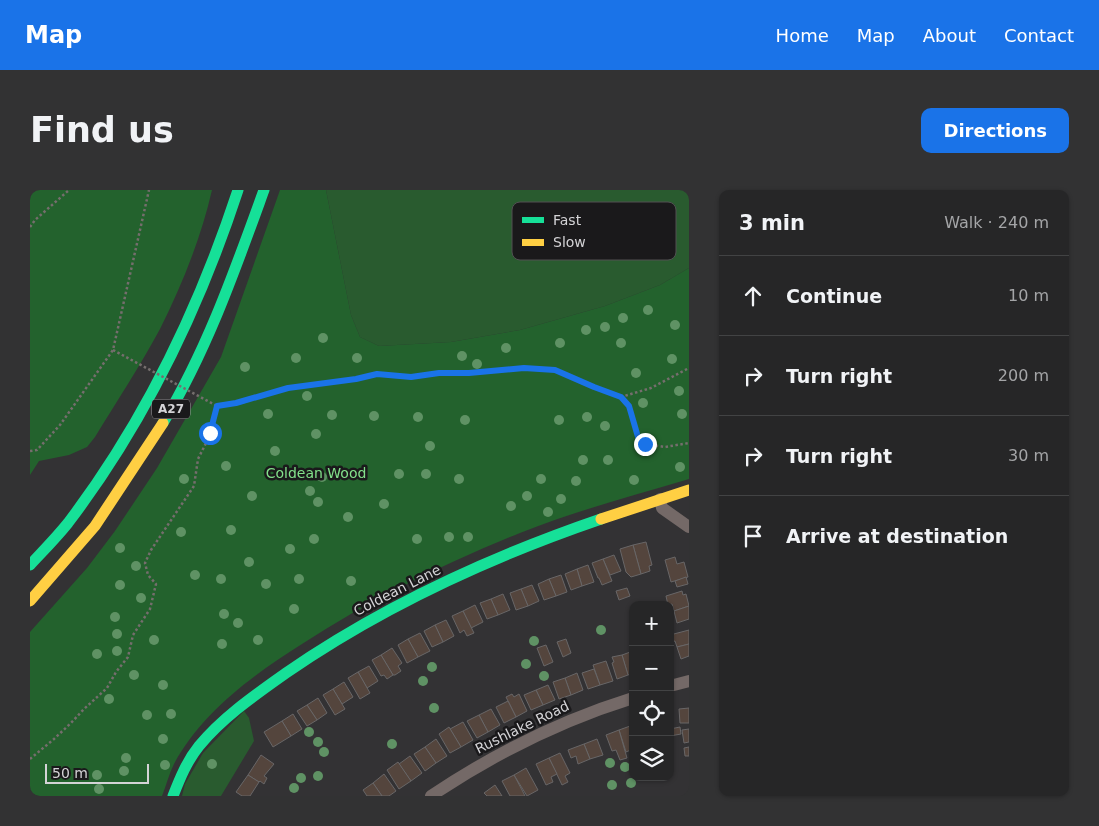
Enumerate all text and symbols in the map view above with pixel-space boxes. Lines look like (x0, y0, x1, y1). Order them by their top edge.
text: Map (25, 21, 82, 49)
text: Home (776, 25, 829, 46)
text: Map (857, 25, 895, 46)
text: About (923, 25, 976, 46)
text: Contact (1004, 25, 1074, 46)
button: Directions (921, 108, 1069, 153)
text: Find us (30, 110, 174, 150)
legend (512, 202, 676, 260)
text: 3 min (739, 211, 805, 235)
text: Fast (553, 212, 582, 228)
text: Walk · 240 m (944, 213, 1049, 232)
text: Slow (553, 234, 586, 250)
icon: ahead (739, 282, 767, 310)
text: Continue (786, 285, 882, 307)
text: 10 m (1008, 286, 1049, 305)
icon: right (739, 362, 767, 390)
text: Turn right (786, 365, 892, 387)
text: 200 m (998, 366, 1049, 385)
road number: A27 (152, 400, 190, 418)
route start (199, 422, 222, 445)
route end (634, 433, 657, 456)
icon: right (739, 442, 767, 470)
text: Turn right (786, 445, 892, 467)
text: 30 m (1008, 446, 1049, 465)
park label: Coldean Wood (266, 465, 366, 481)
icon: arrive (739, 522, 767, 550)
text: Arrive at destination (786, 525, 1008, 547)
street label: Coldean Lane (351, 561, 443, 619)
map controls (629, 601, 674, 781)
button: + (629, 601, 674, 646)
button: − (629, 646, 674, 691)
button: locate (629, 691, 674, 736)
street label: Rushlake Road (472, 697, 572, 757)
button: layers (629, 736, 674, 781)
scale bar (45, 761, 149, 784)
text: 50 m (52, 765, 88, 781)

